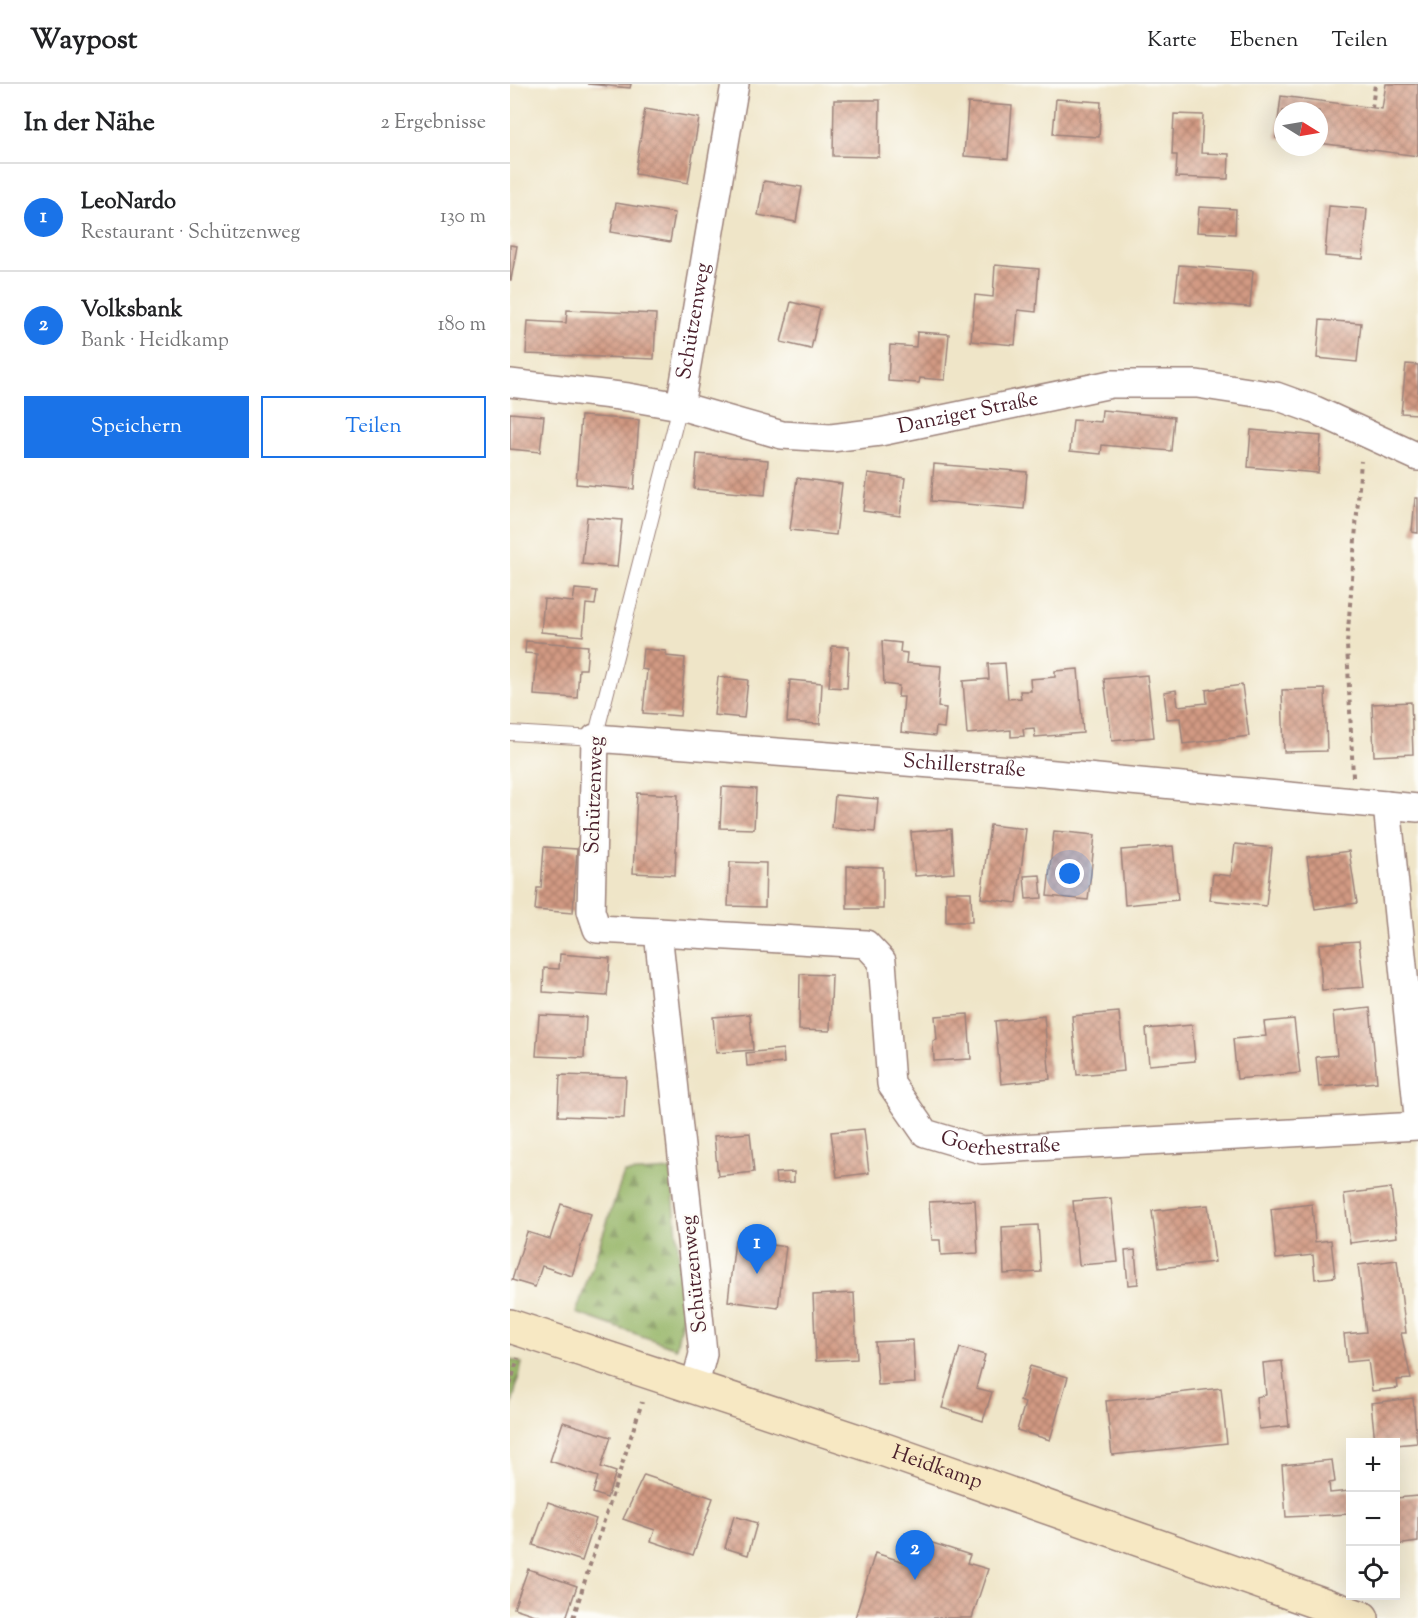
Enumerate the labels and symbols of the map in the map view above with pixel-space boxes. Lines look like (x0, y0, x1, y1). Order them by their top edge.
north arrow (1274, 102, 1328, 156)
street label: Schützenweg (670, 261, 719, 382)
street label: Danziger Straße (895, 384, 1041, 443)
street label: Schützenweg (578, 736, 612, 854)
street label: Schillerstraße (902, 747, 1027, 786)
your location (1055, 859, 1084, 888)
street label: Goethestraße (937, 1123, 1061, 1165)
street label: Schützenweg (674, 1214, 716, 1334)
pin: 1 (738, 1224, 776, 1274)
street label: Heidkamp (887, 1438, 986, 1498)
pin: 2 (896, 1530, 934, 1580)

